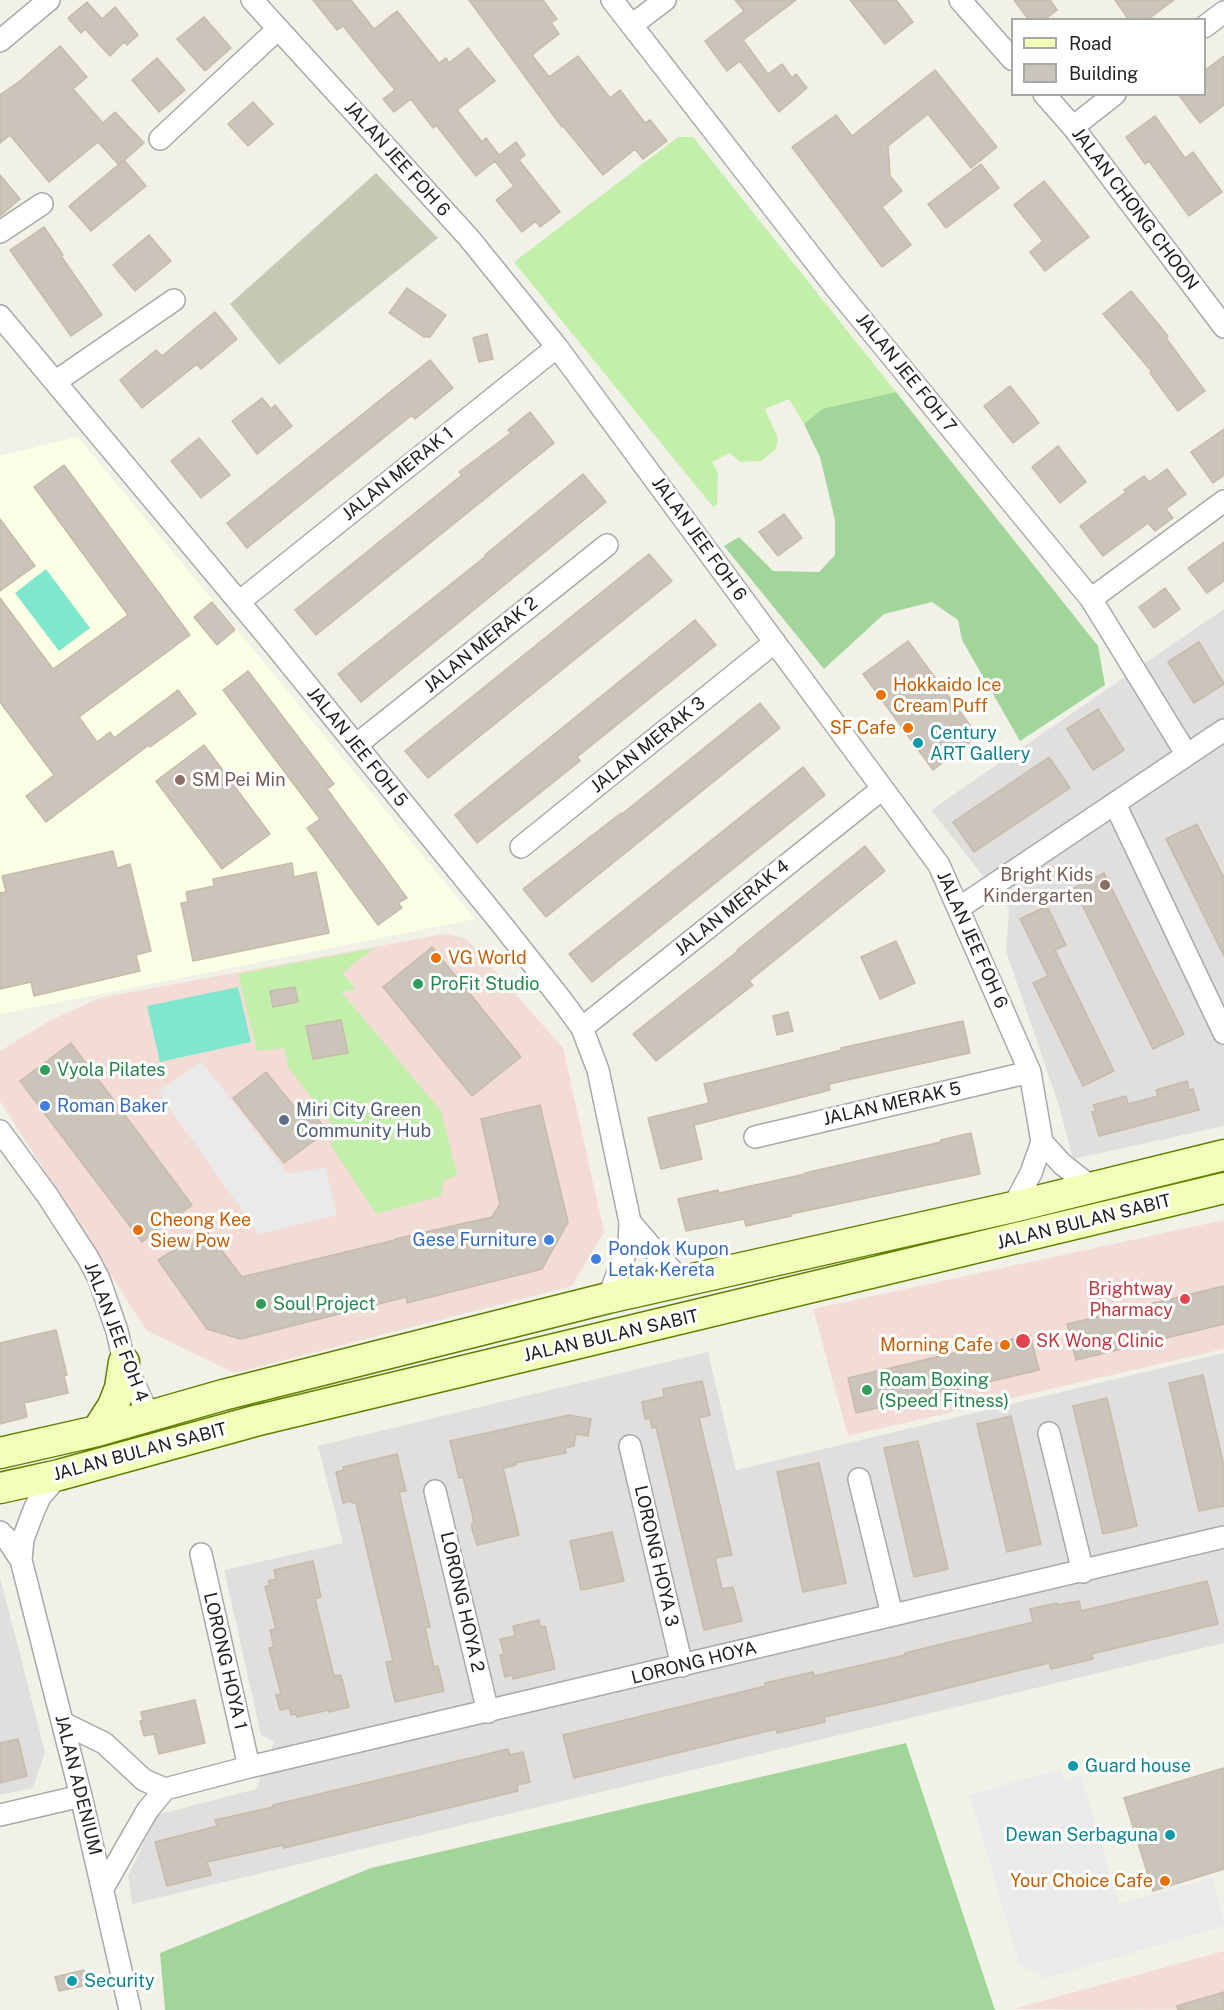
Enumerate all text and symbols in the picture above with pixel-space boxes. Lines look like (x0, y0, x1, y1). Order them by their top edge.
legend (1011, 18, 1206, 96)
text: Road (1069, 33, 1112, 54)
text: Building (1069, 63, 1138, 84)
street label: JALAN JEE FOH 6 (340, 97, 454, 221)
street label: JALAN CHONG CHOON (1067, 124, 1203, 294)
street label: JALAN JEE FOH 7 (851, 309, 961, 437)
street label: JALAN MERAK 1 (338, 423, 458, 525)
street label: JALAN JEE FOH 6 (647, 473, 751, 605)
street label: JALAN MERAK 2 (420, 593, 542, 697)
place label: Hokkaido Ice Cream Puff (893, 674, 1001, 716)
street label: JALAN JEE FOH 5 (302, 683, 412, 811)
marker: Hokkaido Ice Cream Puff (874, 688, 888, 702)
street label: JALAN MERAK 3 (587, 692, 709, 798)
place label: SF Cafe (830, 717, 896, 739)
marker: SF Cafe (901, 721, 915, 735)
place label: Century ART Gallery (930, 722, 1030, 764)
marker: Century ART Gallery (911, 736, 925, 750)
place label: SM Pei Min (192, 769, 286, 791)
marker: SM Pei Min (173, 773, 187, 787)
street label: JALAN MERAK 4 (671, 855, 793, 961)
place label: Bright Kids Kindergarten (983, 864, 1093, 906)
street label: JALAN JEE FOH 6 (932, 868, 1012, 1012)
marker: Bright Kids Kindergarten (1098, 878, 1112, 892)
place label: VG World (448, 947, 527, 969)
marker: VG World (429, 951, 443, 965)
place label: ProFit Studio (430, 973, 539, 995)
marker: ProFit Studio (411, 977, 425, 991)
place label: Vyola Pilates (57, 1059, 165, 1081)
marker: Vyola Pilates (38, 1063, 52, 1077)
street label: JALAN MERAK 5 (821, 1078, 963, 1130)
place label: Roman Baker (57, 1095, 168, 1117)
marker: Roman Baker (38, 1099, 52, 1113)
place label: Miri City Green Community Hub (296, 1099, 431, 1142)
marker: Miri City Green Community Hub (277, 1113, 291, 1127)
street label: JALAN BULAN SABIT (994, 1190, 1174, 1254)
place label: Cheong Kee Siew Pow (150, 1209, 251, 1252)
marker: Cheong Kee Siew Pow (131, 1223, 145, 1237)
place label: Gese Furniture (412, 1229, 537, 1251)
marker: Gese Furniture (542, 1233, 556, 1247)
place label: Pondok Kupon Letak Kereta (608, 1238, 729, 1280)
marker: Pondok Kupon Letak Kereta (589, 1252, 603, 1266)
street label: JALAN JEE FOH 4 (79, 1259, 153, 1405)
place label: Brightway Pharmacy (1088, 1278, 1173, 1320)
marker: Brightway Pharmacy (1178, 1292, 1192, 1306)
place label: Soul Project (273, 1293, 375, 1315)
marker: Soul Project (254, 1297, 268, 1311)
street label: JALAN BULAN SABIT (521, 1305, 701, 1367)
place label: SK Wong Clinic (1036, 1330, 1164, 1352)
marker: SK Wong Clinic (1014, 1332, 1032, 1350)
place label: Morning Cafe (880, 1334, 993, 1356)
marker: Morning Cafe (998, 1338, 1012, 1352)
place label: Roam Boxing (Speed Fitness) (879, 1369, 1009, 1412)
marker: Roam Boxing (Speed Fitness) (860, 1383, 874, 1397)
street label: JALAN BULAN SABIT (51, 1418, 229, 1486)
street label: LORONG HOYA 3 (629, 1483, 683, 1629)
street label: LORONG HOYA 2 (435, 1530, 489, 1674)
street label: LORONG HOYA 1 (199, 1590, 251, 1732)
street label: LORONG HOYA (629, 1637, 759, 1689)
street label: JALAN ADENIUM (50, 1712, 106, 1858)
place label: Guard house (1085, 1755, 1191, 1777)
marker: Guard house (1066, 1759, 1080, 1773)
place label: Dewan Serbaguna (1005, 1824, 1158, 1846)
marker: Dewan Serbaguna (1163, 1828, 1177, 1842)
place label: Your Choice Cafe (1010, 1870, 1153, 1892)
marker: Your Choice Cafe (1158, 1874, 1172, 1888)
place label: Security (84, 1970, 155, 1992)
marker: Security (65, 1974, 79, 1988)

